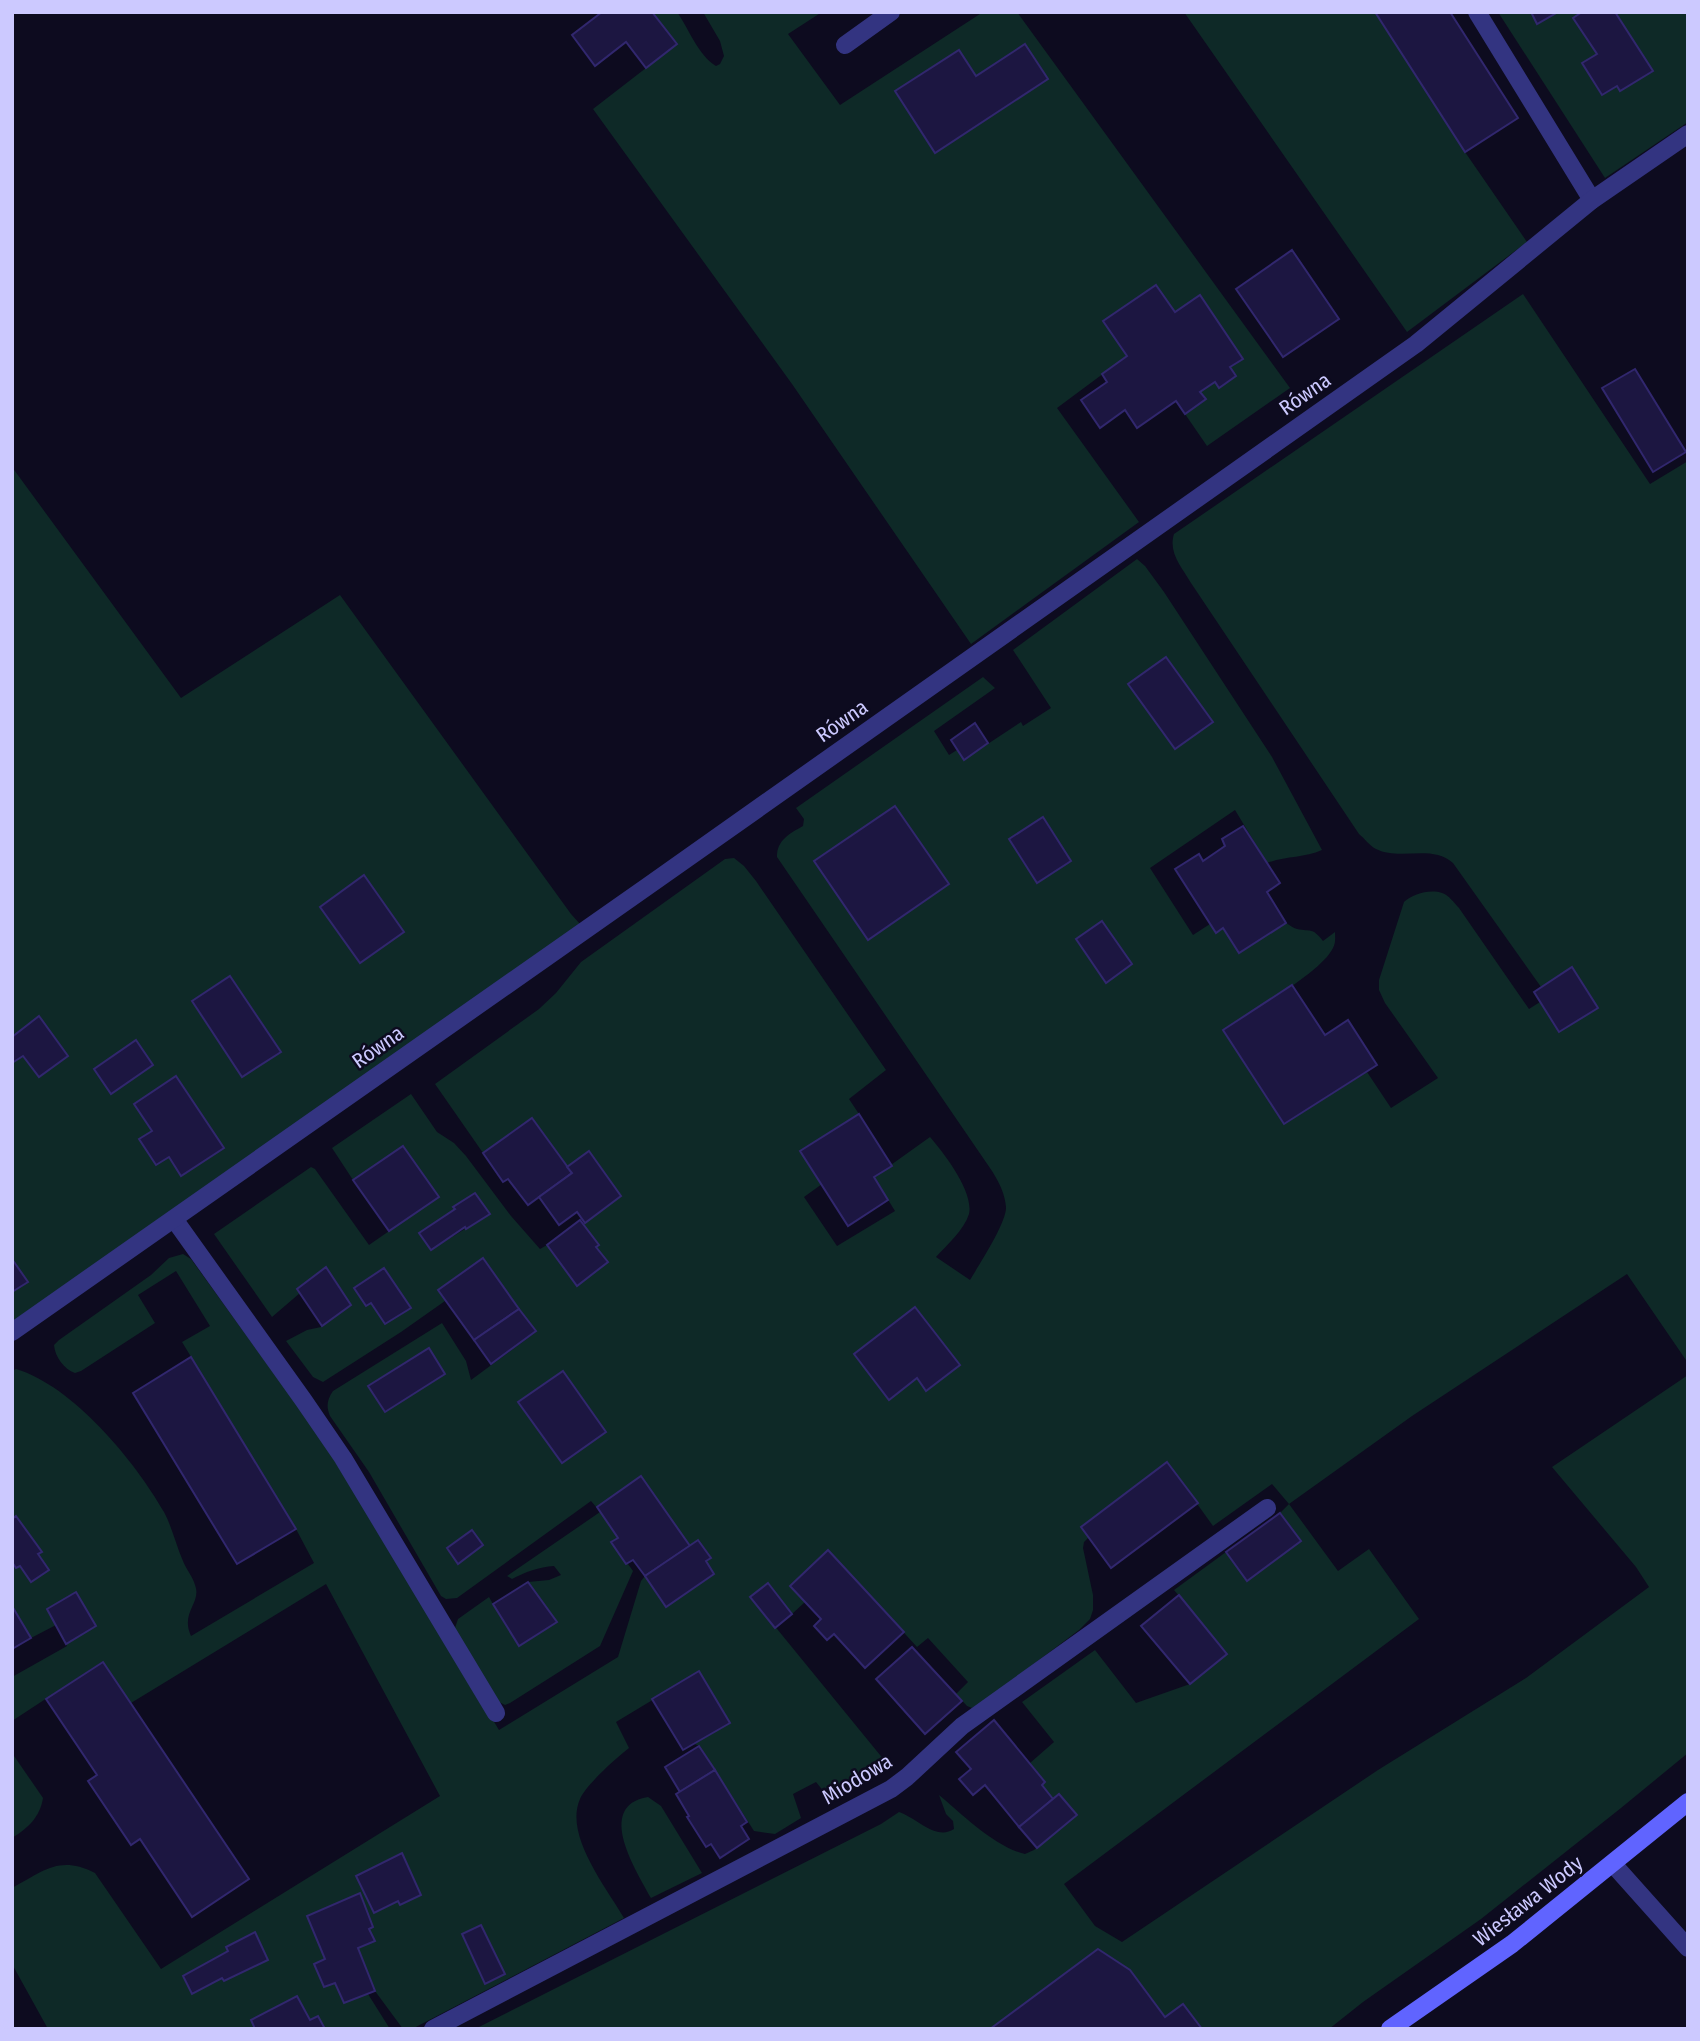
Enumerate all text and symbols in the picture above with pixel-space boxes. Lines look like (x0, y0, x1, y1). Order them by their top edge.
street label: Równa (1274, 367, 1336, 421)
street label: Równa (811, 694, 873, 748)
street label: Równa (347, 1020, 409, 1074)
street label: Miodowa (817, 1748, 897, 1810)
street label: Wiesława Wody (1468, 1850, 1589, 1952)

